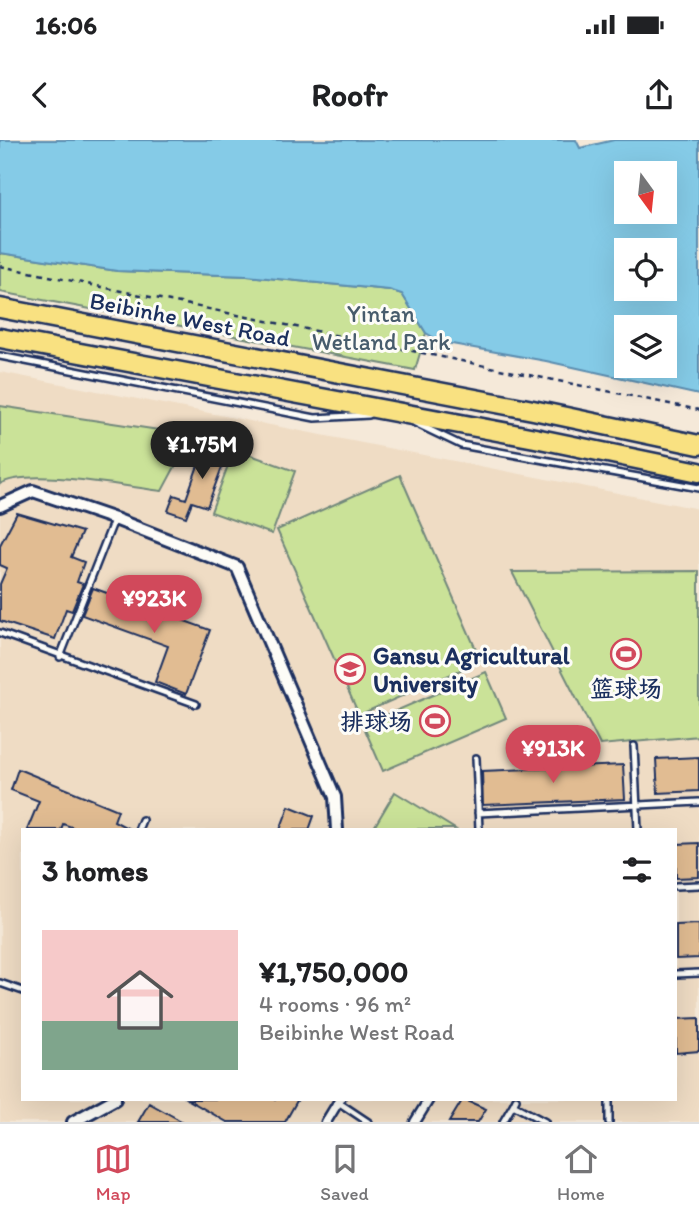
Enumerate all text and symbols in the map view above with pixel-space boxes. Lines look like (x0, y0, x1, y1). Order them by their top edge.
text: 16:06 (35, 9, 97, 41)
icon: back (21, 76, 59, 114)
text: Roofr (312, 76, 387, 114)
icon: share (640, 76, 678, 114)
north arrow (614, 161, 677, 224)
map controls (614, 161, 677, 378)
button: locate (614, 238, 677, 301)
street label: Beibinhe West Road (87, 285, 293, 353)
park label: Yintan Wetland Park (312, 299, 451, 356)
button: layers (614, 315, 677, 378)
pin: ¥1.75M (145, 422, 259, 481)
text: ¥1.75M (167, 430, 237, 458)
pin: ¥923K (105, 575, 203, 635)
text: ¥923K (122, 584, 186, 612)
sports icon: 篮球场 (609, 637, 643, 671)
place label: Gansu Agricultural University (373, 641, 570, 699)
school or university icon: Gansu Agricultural University (333, 652, 367, 686)
place label: 篮球场 (590, 674, 662, 703)
sports icon: 排球场 (418, 704, 452, 738)
place label: 排球场 (340, 707, 412, 736)
pin: ¥913K (504, 726, 602, 785)
text: ¥913K (522, 734, 584, 762)
icon: filters (618, 851, 656, 889)
text: 3 homes (42, 852, 149, 889)
text: ¥1,750,000 (259, 953, 409, 990)
icon: home (98, 958, 182, 1042)
text: 4 rooms · 96 m² (259, 990, 411, 1018)
text: Beibinhe West Road (259, 1018, 454, 1046)
tab: Map (94, 1140, 132, 1205)
tab: Saved (320, 1140, 369, 1205)
tab: Home (557, 1140, 605, 1205)

